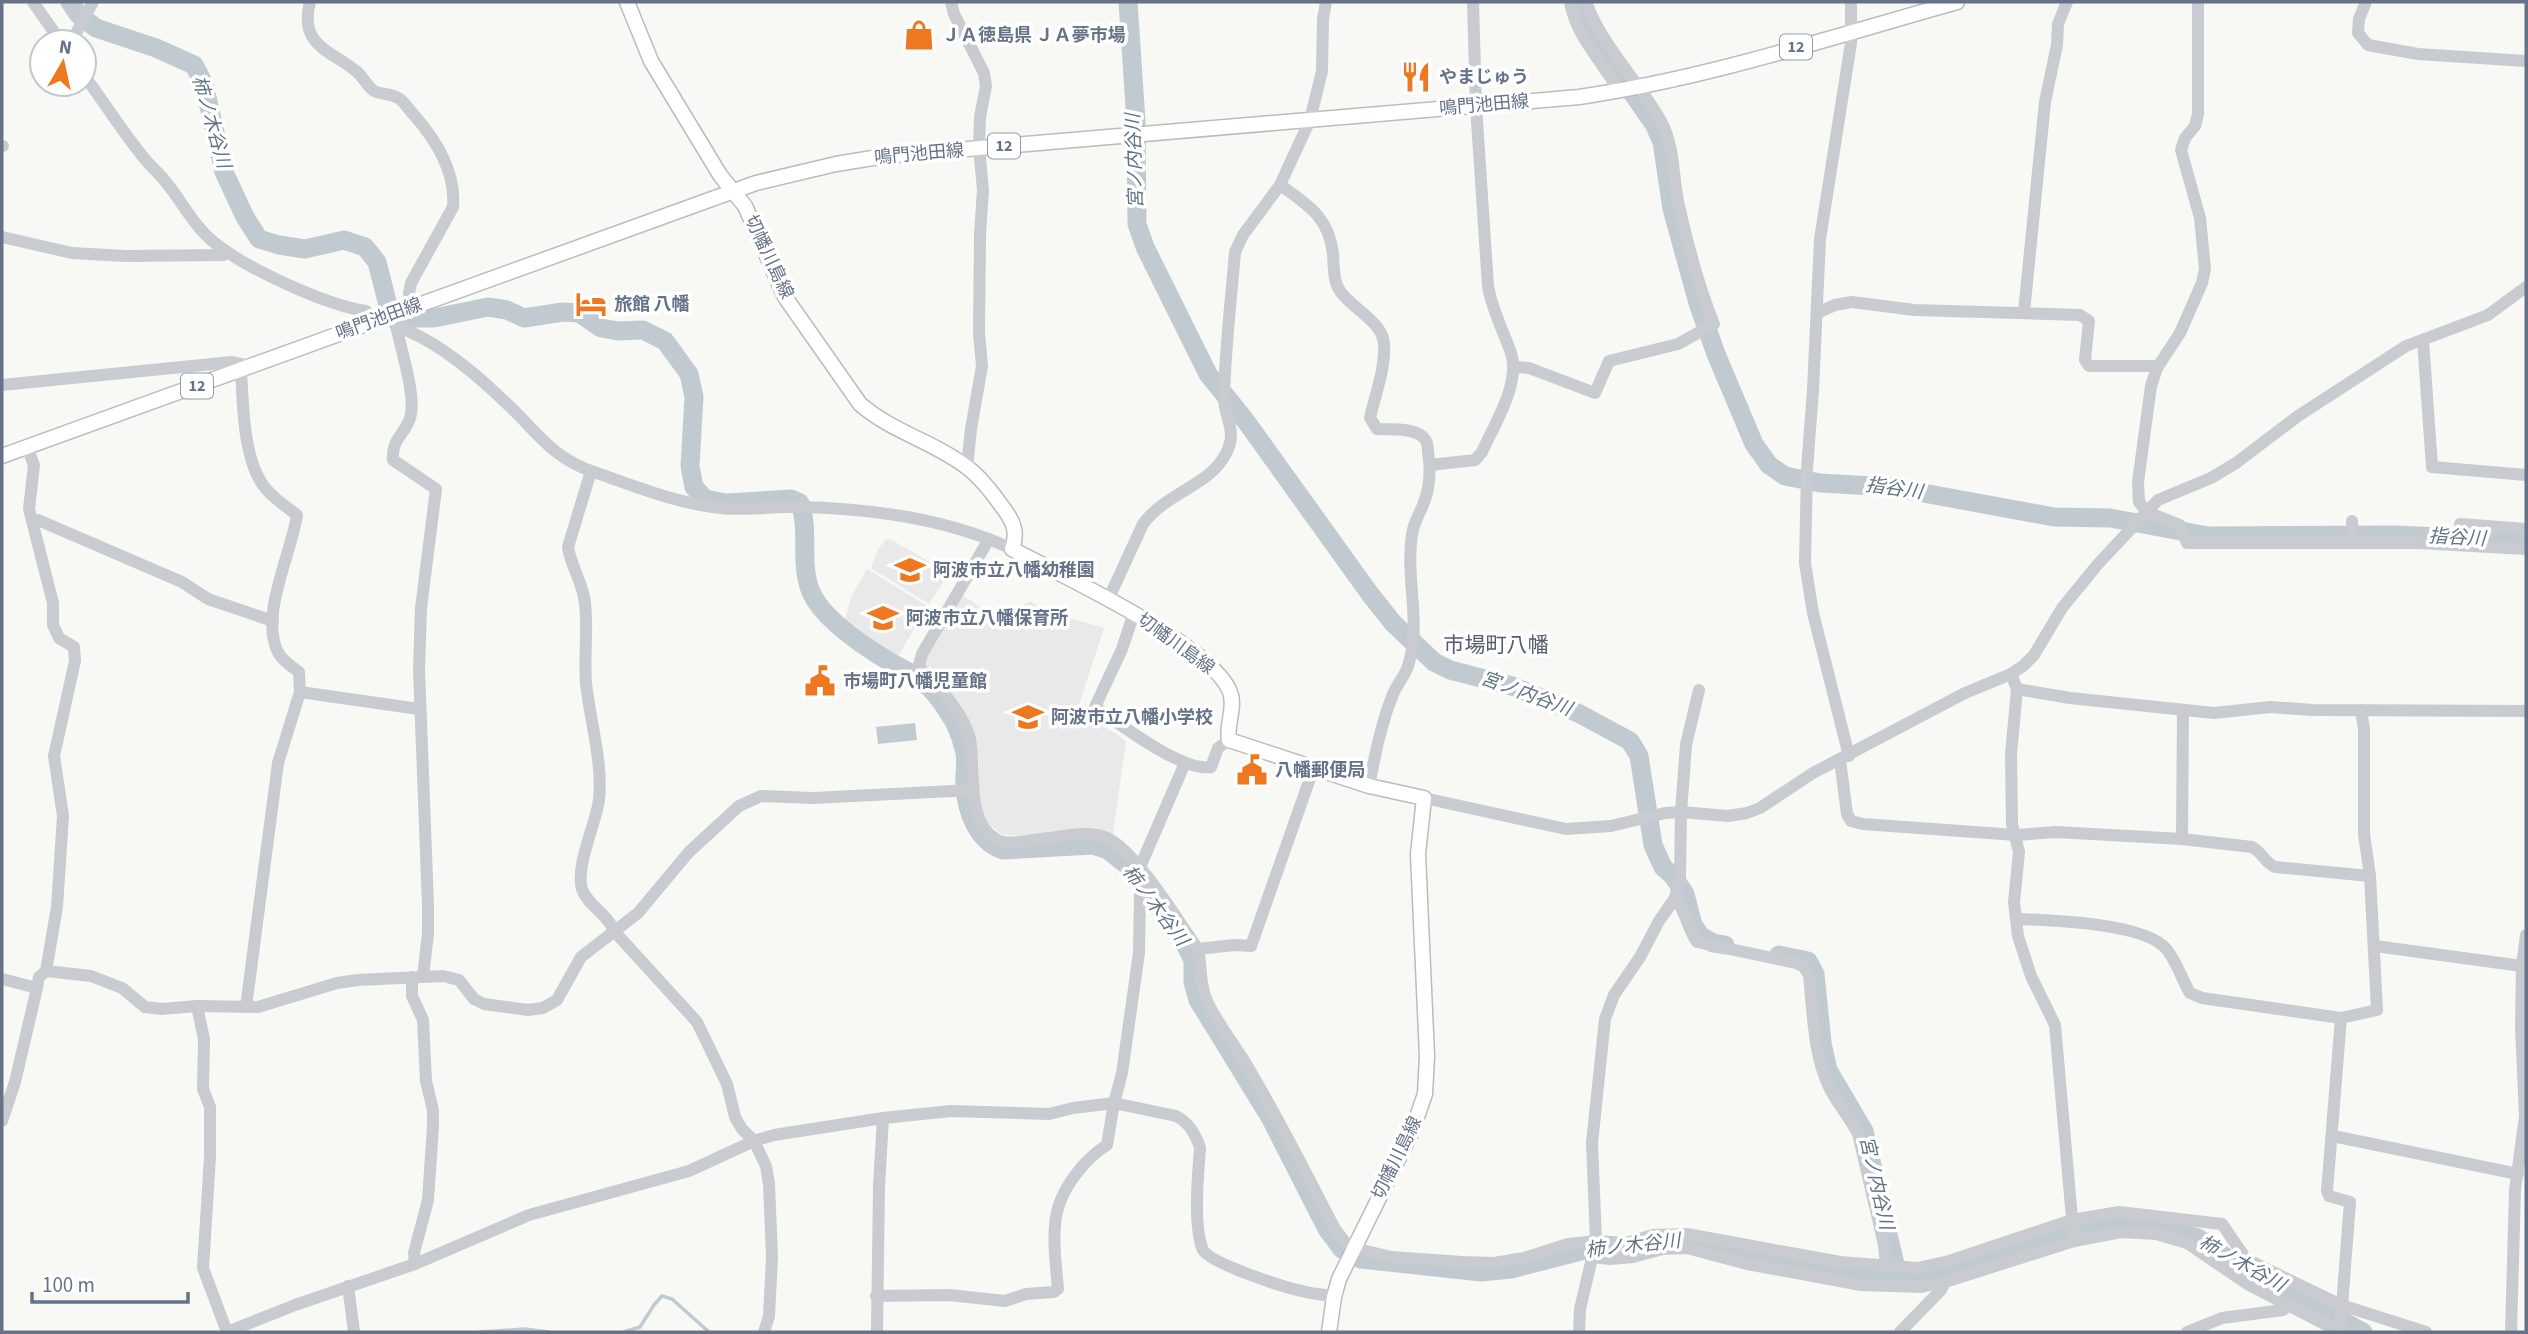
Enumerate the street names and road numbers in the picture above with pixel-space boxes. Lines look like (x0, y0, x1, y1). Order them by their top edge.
road number: 12 (1780, 34, 1812, 60)
street label: 鳴門池田線 (1438, 89, 1530, 121)
road number: 12 (988, 134, 1020, 158)
street label: 鳴門池田線 (873, 138, 965, 170)
street label: 切幡川島線 (739, 211, 799, 303)
street label: 鳴門池田線 (332, 292, 426, 346)
road number: 12 (181, 374, 213, 398)
street label: 切幡川島線 (1132, 607, 1220, 681)
street label: 切幡川島線 (1366, 1112, 1428, 1204)

